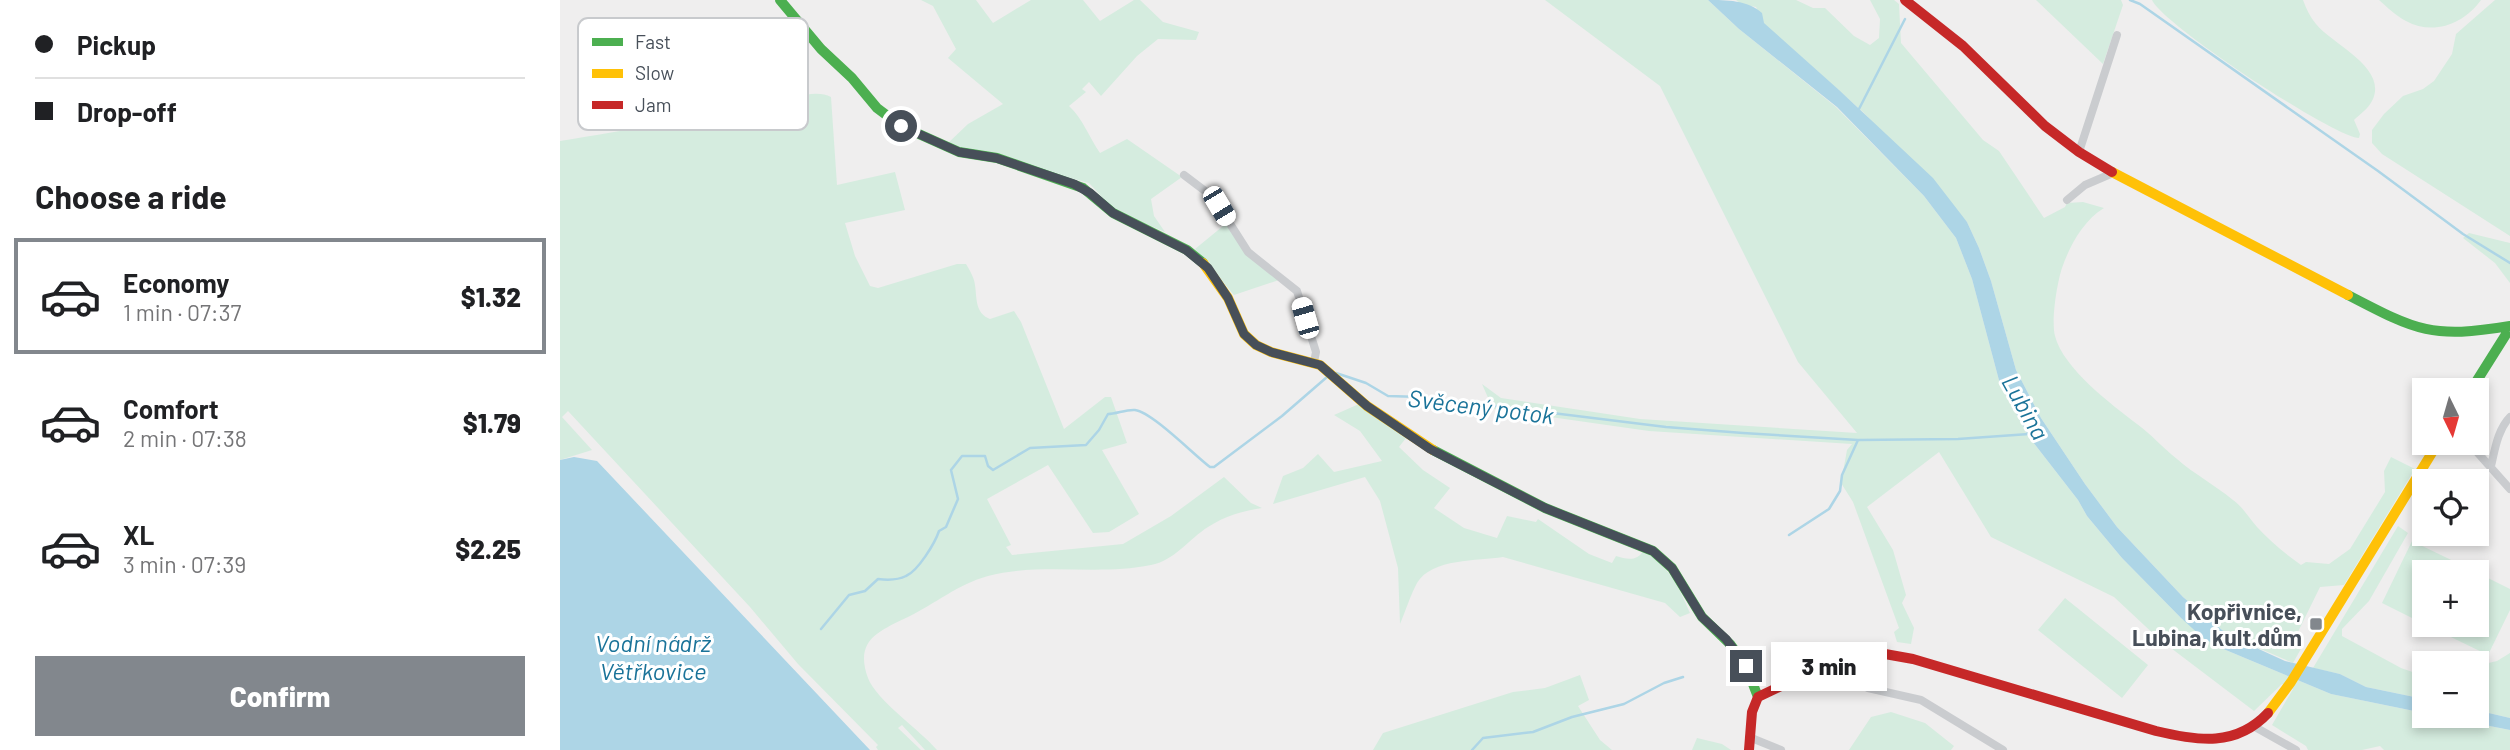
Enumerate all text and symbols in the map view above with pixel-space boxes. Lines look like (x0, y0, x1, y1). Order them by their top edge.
legend (578, 18, 808, 130)
text: Pickup (77, 29, 156, 60)
text: Fast (635, 30, 671, 53)
text: Slow (635, 61, 674, 84)
text: Jam (635, 93, 671, 116)
text: Drop-off (77, 96, 177, 127)
route start (885, 110, 917, 142)
text: Choose a ride (35, 177, 227, 215)
car (1200, 183, 1239, 229)
icon: car (39, 265, 102, 328)
text: Economy (123, 267, 229, 298)
text: $1.32 (461, 281, 521, 312)
car (1290, 295, 1321, 341)
text: 1 min · 07:37 (123, 298, 241, 326)
water label: Lubina (1996, 370, 2056, 444)
north arrow (2412, 378, 2488, 455)
map controls (2412, 378, 2489, 728)
water label: Svěcený potok (1407, 383, 1556, 429)
icon: car (39, 391, 102, 454)
text: Comfort (123, 393, 219, 424)
text: $1.79 (463, 407, 521, 438)
text: 2 min · 07:38 (123, 424, 247, 452)
button: locate (2412, 469, 2489, 546)
icon: car (39, 517, 102, 580)
text: XL (123, 519, 154, 550)
text: $2.25 (455, 533, 521, 564)
text: 3 min · 07:39 (123, 550, 246, 578)
button: + (2412, 560, 2489, 637)
place label: Kopřivnice, Lubina, kult.dům (2132, 597, 2302, 651)
marker: Kopřivnice, Lubina, kult.dům (2308, 616, 2324, 632)
water label: Vodní nádrž Větřkovice (595, 628, 712, 685)
callout: 3 min (1770, 642, 1886, 690)
route end (1730, 650, 1762, 682)
button: − (2412, 651, 2489, 728)
text: 3 min (1801, 652, 1857, 680)
button: Confirm (35, 656, 525, 736)

